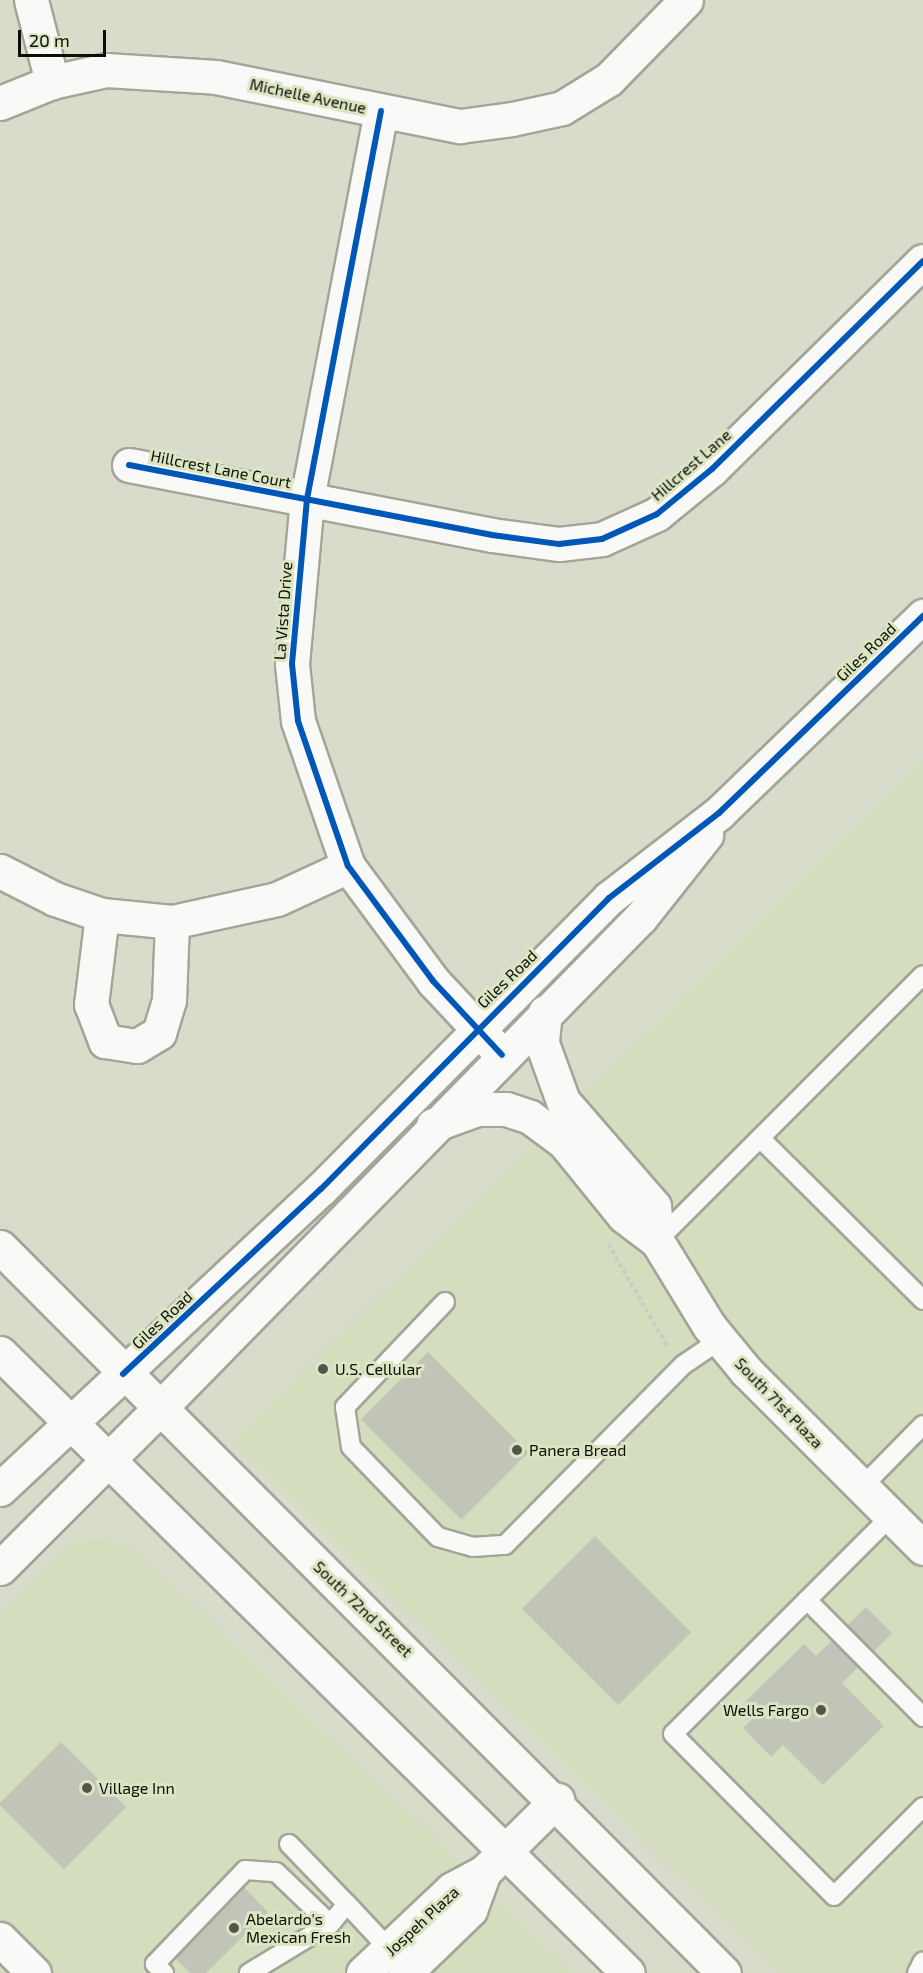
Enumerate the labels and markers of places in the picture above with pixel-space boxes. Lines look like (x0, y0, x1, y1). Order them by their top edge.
place label: U.S. Cellular (335, 1359, 422, 1379)
marker: U.S. Cellular (316, 1362, 330, 1376)
place label: Panera Bread (529, 1440, 626, 1460)
marker: Panera Bread (510, 1443, 524, 1457)
place label: Wells Fargo (723, 1700, 809, 1720)
marker: Wells Fargo (814, 1703, 828, 1717)
place label: Village Inn (99, 1778, 175, 1798)
marker: Village Inn (80, 1781, 94, 1795)
place label: Abelardo's Mexican Fresh (246, 1909, 351, 1947)
marker: Abelardo's Mexican Fresh (227, 1921, 241, 1935)

